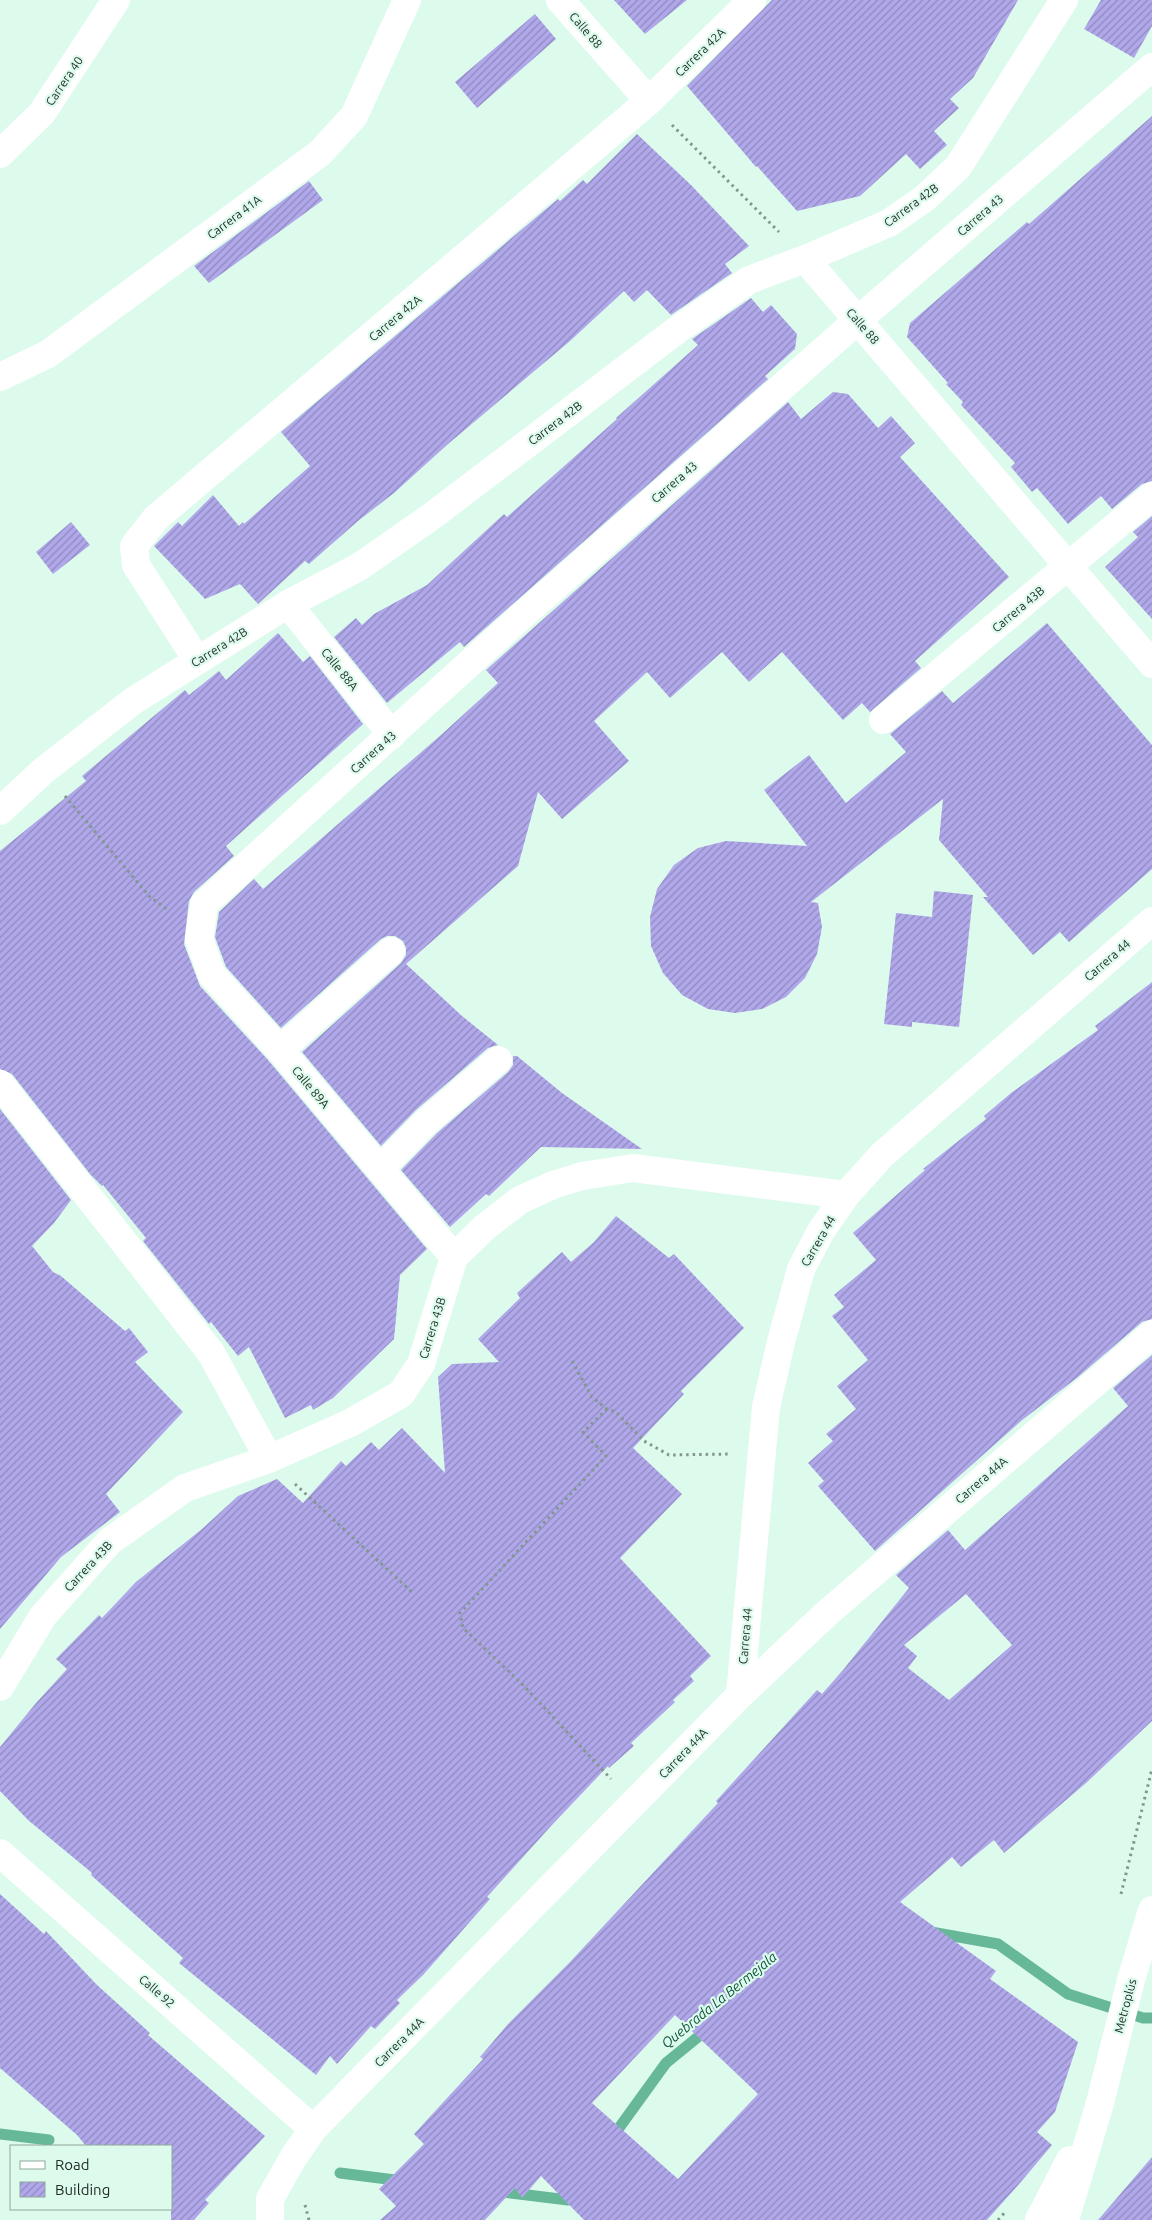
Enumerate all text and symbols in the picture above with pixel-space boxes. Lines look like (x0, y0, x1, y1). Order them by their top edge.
street label: Calle 88 (567, 10, 605, 51)
street label: Carrera 42A (672, 25, 728, 79)
street label: Carrera 40 (43, 54, 85, 108)
street label: Carrera 42B (881, 181, 941, 229)
street label: Carrera 41A (205, 192, 264, 241)
street label: Carrera 43 (955, 192, 1005, 238)
street label: Carrera 42A (366, 292, 424, 344)
street label: Calle 88 (844, 306, 882, 347)
street label: Carrera 42B (526, 399, 584, 447)
street label: Carrera 43 (649, 459, 699, 505)
street label: Carrera 43B (989, 583, 1047, 635)
street label: Carrera 42B (188, 625, 250, 669)
street label: Calle 88A (319, 645, 361, 693)
street label: Carrera 43 (348, 728, 398, 776)
street label: Carrera 44 (1082, 936, 1133, 983)
street label: Calle 89A (290, 1063, 332, 1111)
street label: Carrera 44 (798, 1213, 838, 1269)
street label: Carrera 43B (416, 1296, 448, 1360)
street label: Carrera 44A (953, 1454, 1010, 1506)
street label: Carrera 43B (61, 1538, 115, 1594)
street label: Carrera 44 (736, 1607, 754, 1665)
street label: Carrera 44A (656, 1725, 710, 1781)
water label: Quebrada La Bermejala (658, 1948, 781, 2052)
street label: Calle 92 (137, 1972, 177, 2010)
street label: Metroplús (1112, 1977, 1138, 2035)
street label: Carrera 44A (372, 2015, 426, 2069)
legend (10, 2145, 172, 2210)
text: Road (55, 2156, 90, 2173)
text: Building (55, 2181, 110, 2198)

